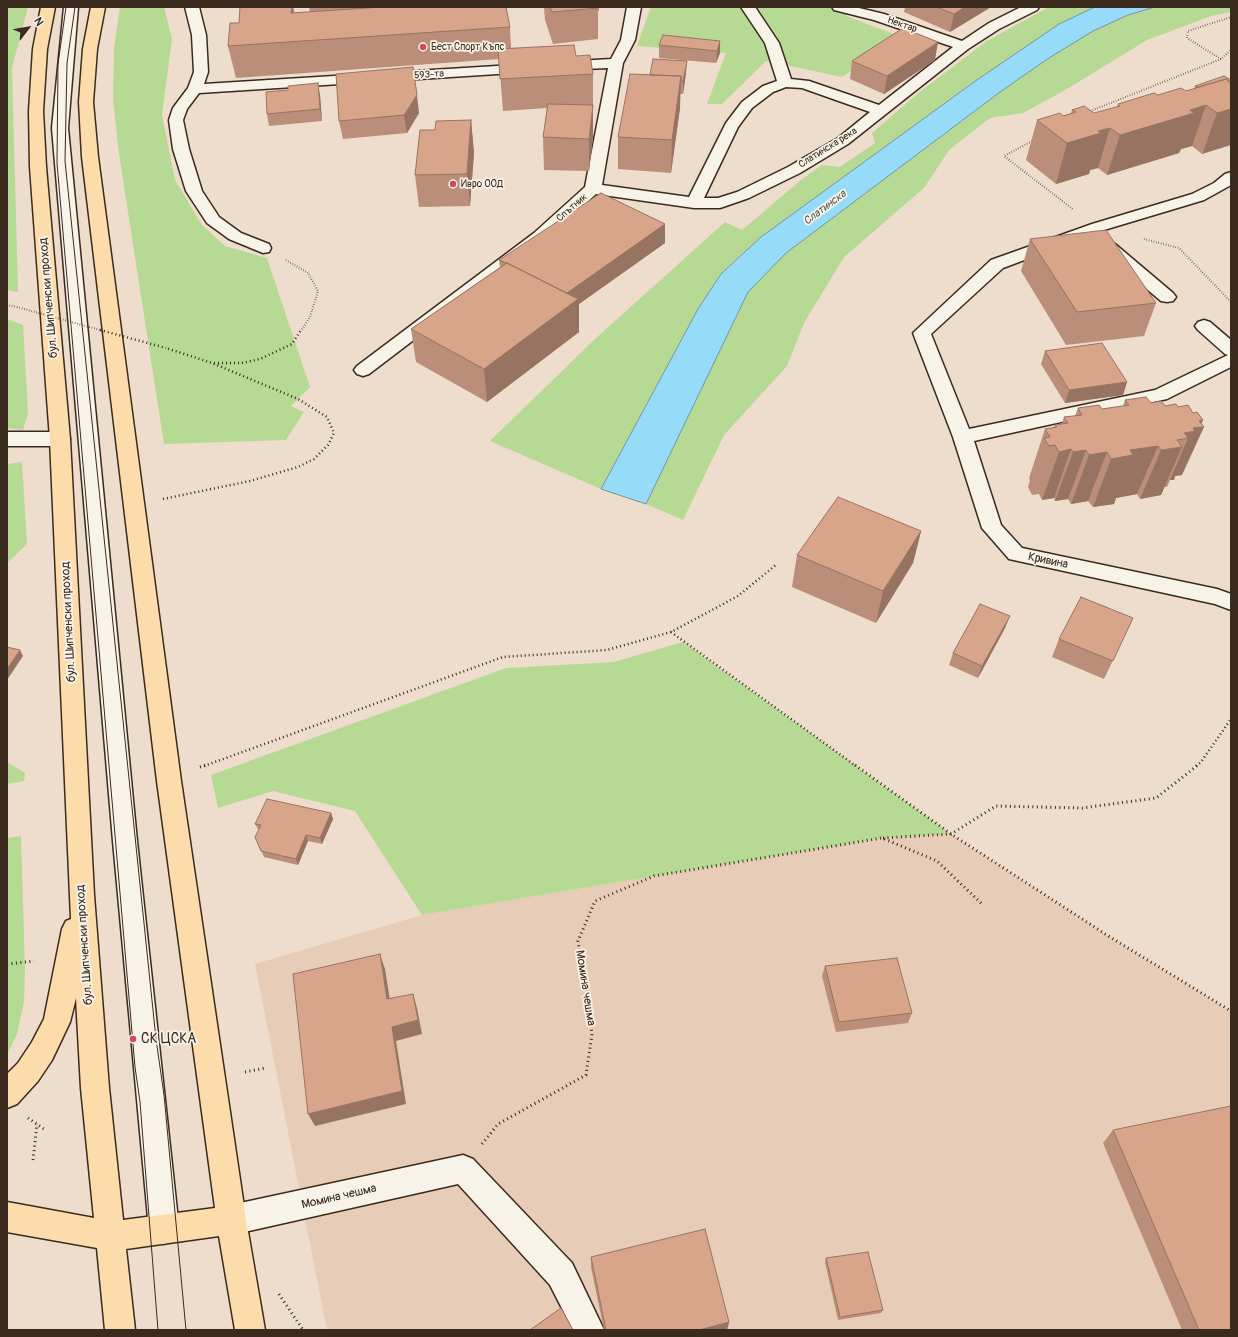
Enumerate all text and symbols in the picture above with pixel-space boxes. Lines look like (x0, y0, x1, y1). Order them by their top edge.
north arrow (8, 8, 48, 48)
street label: Нектар (885, 14, 919, 36)
text: N (31, 15, 46, 28)
place label: Бест Спорт Къпс (431, 41, 505, 53)
marker: Бест Спорт Къпс (418, 42, 428, 52)
street label: 593-та (414, 68, 444, 82)
street label: Слатинска река (796, 125, 860, 171)
place label: Ивро ООД (461, 178, 503, 190)
marker: Ивро ООД (448, 179, 458, 189)
water label: Слатинска (801, 188, 849, 228)
street label: Спътник (554, 191, 590, 225)
street label: бул. Шипченски проход (37, 237, 61, 359)
street label: Кривина (1027, 550, 1069, 572)
street label: бул. Шипченски проход (59, 561, 79, 683)
street label: бул. Шипченски проход (74, 884, 96, 1006)
street label: Момина чешма (572, 949, 598, 1027)
place label: СК ЦСКА (141, 1031, 196, 1047)
marker: СК ЦСКА (128, 1034, 138, 1044)
street label: Момина чешма (300, 1181, 378, 1213)

